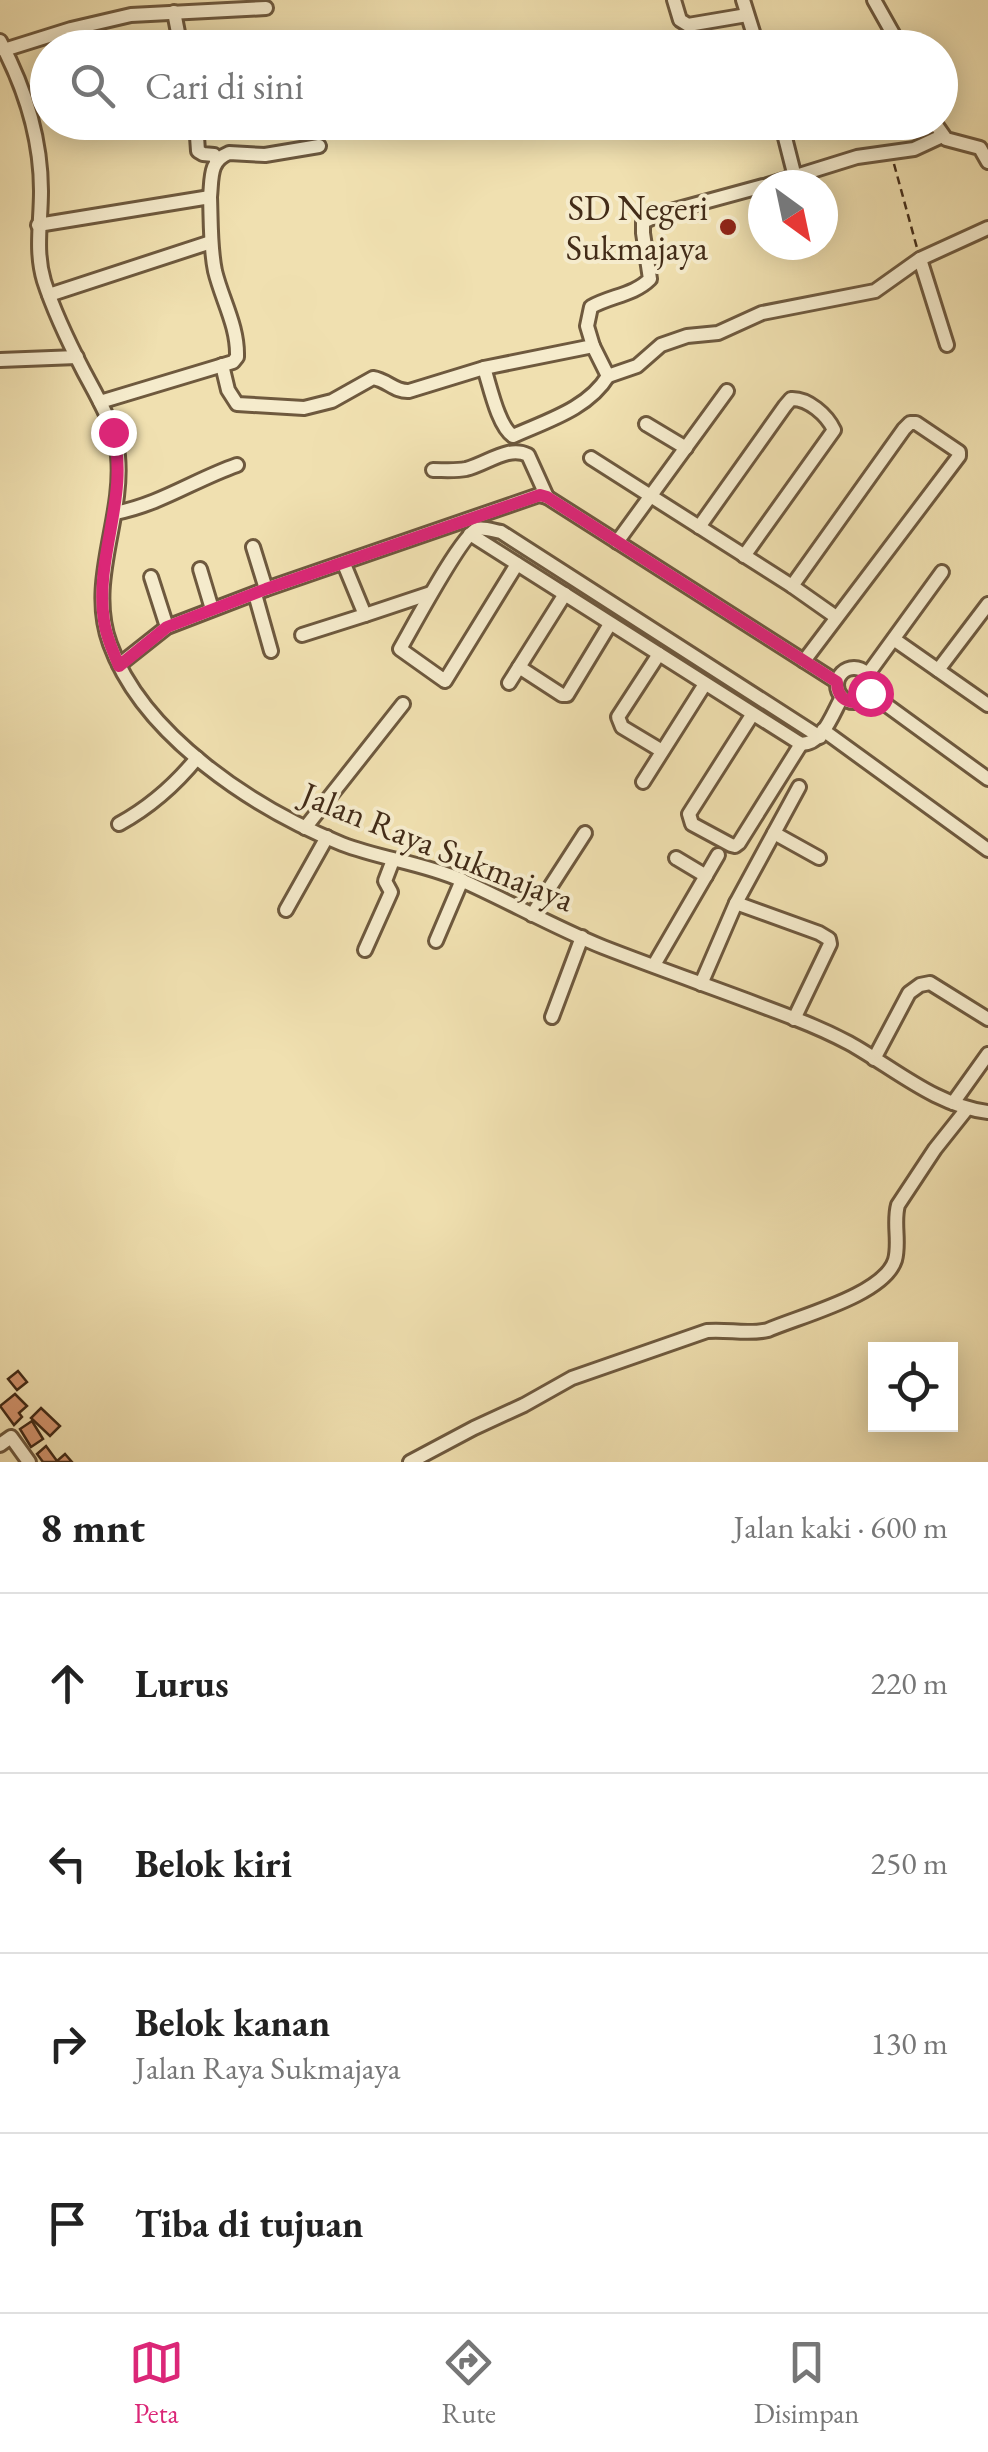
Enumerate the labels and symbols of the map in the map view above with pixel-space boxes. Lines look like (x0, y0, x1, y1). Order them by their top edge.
north arrow (748, 170, 838, 260)
place label: SD Negeri Sukmajaya (566, 185, 708, 270)
marker: SD Negeri Sukmajaya (717, 216, 739, 238)
route end (91, 410, 137, 456)
route start (848, 671, 894, 717)
street label: Jalan Raya Sukmajaya (292, 770, 581, 921)

